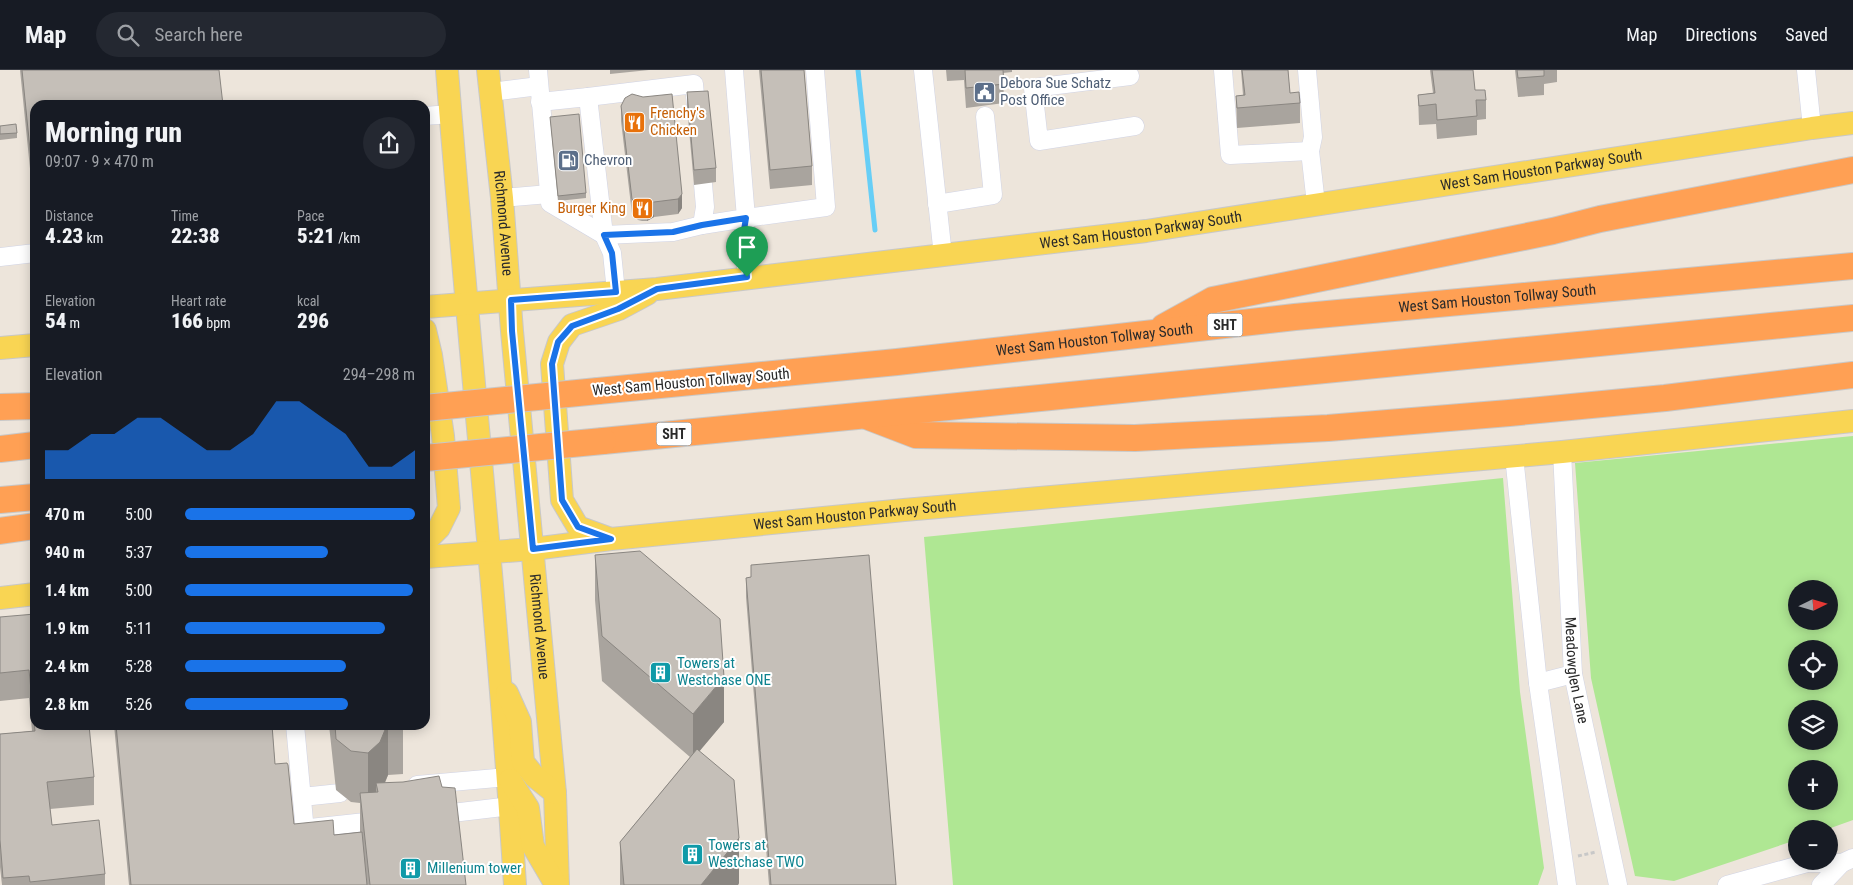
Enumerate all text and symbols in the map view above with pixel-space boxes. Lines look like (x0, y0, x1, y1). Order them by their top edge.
search box (96, 12, 446, 57)
text: Map (25, 21, 66, 49)
icon: search (114, 21, 142, 49)
text: Search here (154, 23, 243, 46)
text: Map (1626, 24, 1657, 45)
text: Directions (1685, 24, 1757, 45)
text: Saved (1785, 24, 1828, 45)
place label: Debora Sue Schatz Post Office (1000, 74, 1111, 109)
public building icon: Debora Sue Schatz Post Office (972, 80, 996, 104)
place label: Frenchy's Chicken (650, 104, 705, 139)
restaurant icon: Frenchy's Chicken (622, 110, 646, 134)
text: Morning run (45, 116, 182, 149)
button: share (363, 117, 415, 169)
street label: West Sam Houston Parkway South (1439, 145, 1643, 194)
fuel station icon: Chevron (556, 148, 580, 172)
place label: Chevron (584, 151, 632, 169)
text: 09:07 · 9 × 470 m (45, 152, 154, 171)
street label: Richmond Avenue (490, 170, 517, 277)
restaurant icon: Burger King (630, 196, 654, 220)
place label: Burger King (557, 199, 626, 217)
street label: West Sam Houston Parkway South (1039, 207, 1243, 253)
text: Distance (45, 208, 93, 224)
text: Time (171, 208, 199, 224)
text: Pace (297, 208, 324, 224)
text: 4.23 (45, 224, 83, 248)
text: 22:38 (171, 224, 220, 248)
text: 5:21 (297, 224, 335, 248)
pin (726, 226, 768, 277)
text: km (83, 230, 103, 246)
text: /km (335, 230, 360, 246)
icon: arrive (733, 233, 761, 261)
street label: West Sam Houston Tollway South (1398, 281, 1597, 317)
text: Elevation (45, 293, 95, 309)
text: Heart rate (171, 293, 226, 309)
text: kcal (297, 293, 320, 309)
text: 54 (45, 309, 66, 333)
text: 166 (171, 309, 203, 333)
text: 296 (297, 309, 329, 333)
road number: SHT (1208, 314, 1242, 336)
text: m (66, 315, 80, 331)
text: bpm (203, 315, 231, 331)
street label: West Sam Houston Tollway South (995, 320, 1194, 360)
street label: West Sam Houston Tollway South (592, 364, 790, 400)
text: Elevation (45, 365, 103, 384)
text: 294–298 m (343, 365, 415, 384)
road number: SHT (656, 422, 692, 446)
street label: West Sam Houston Parkway South (753, 496, 957, 534)
text: 470 m (45, 505, 85, 524)
text: 5:00 (125, 505, 152, 524)
text: 940 m (45, 543, 85, 562)
text: 5:37 (125, 543, 152, 562)
street label: Richmond Avenue (526, 573, 553, 680)
north arrow (1788, 580, 1838, 630)
map controls (1788, 580, 1838, 870)
text: 1.4 km (45, 581, 89, 600)
text: 5:00 (125, 581, 152, 600)
street label: Meadowglen Lane (1561, 617, 1592, 725)
text: 1.9 km (45, 619, 89, 638)
text: 5:11 (125, 619, 152, 638)
button: locate (1788, 640, 1838, 690)
place label: Towers at Westchase ONE (677, 654, 771, 689)
text: 2.4 km (45, 657, 89, 676)
text: 5:28 (125, 657, 152, 676)
building icon: Towers at Westchase ONE (649, 660, 673, 684)
text: 2.8 km (45, 695, 89, 714)
text: 5:26 (125, 695, 152, 714)
button: layers (1788, 700, 1838, 750)
button: + (1788, 760, 1838, 810)
button: − (1788, 820, 1838, 870)
place label: Towers at Westchase TWO (708, 836, 804, 871)
building icon: Towers at Westchase TWO (680, 842, 704, 866)
building icon: Millenium tower (399, 856, 423, 880)
place label: Millenium tower (427, 859, 522, 877)

